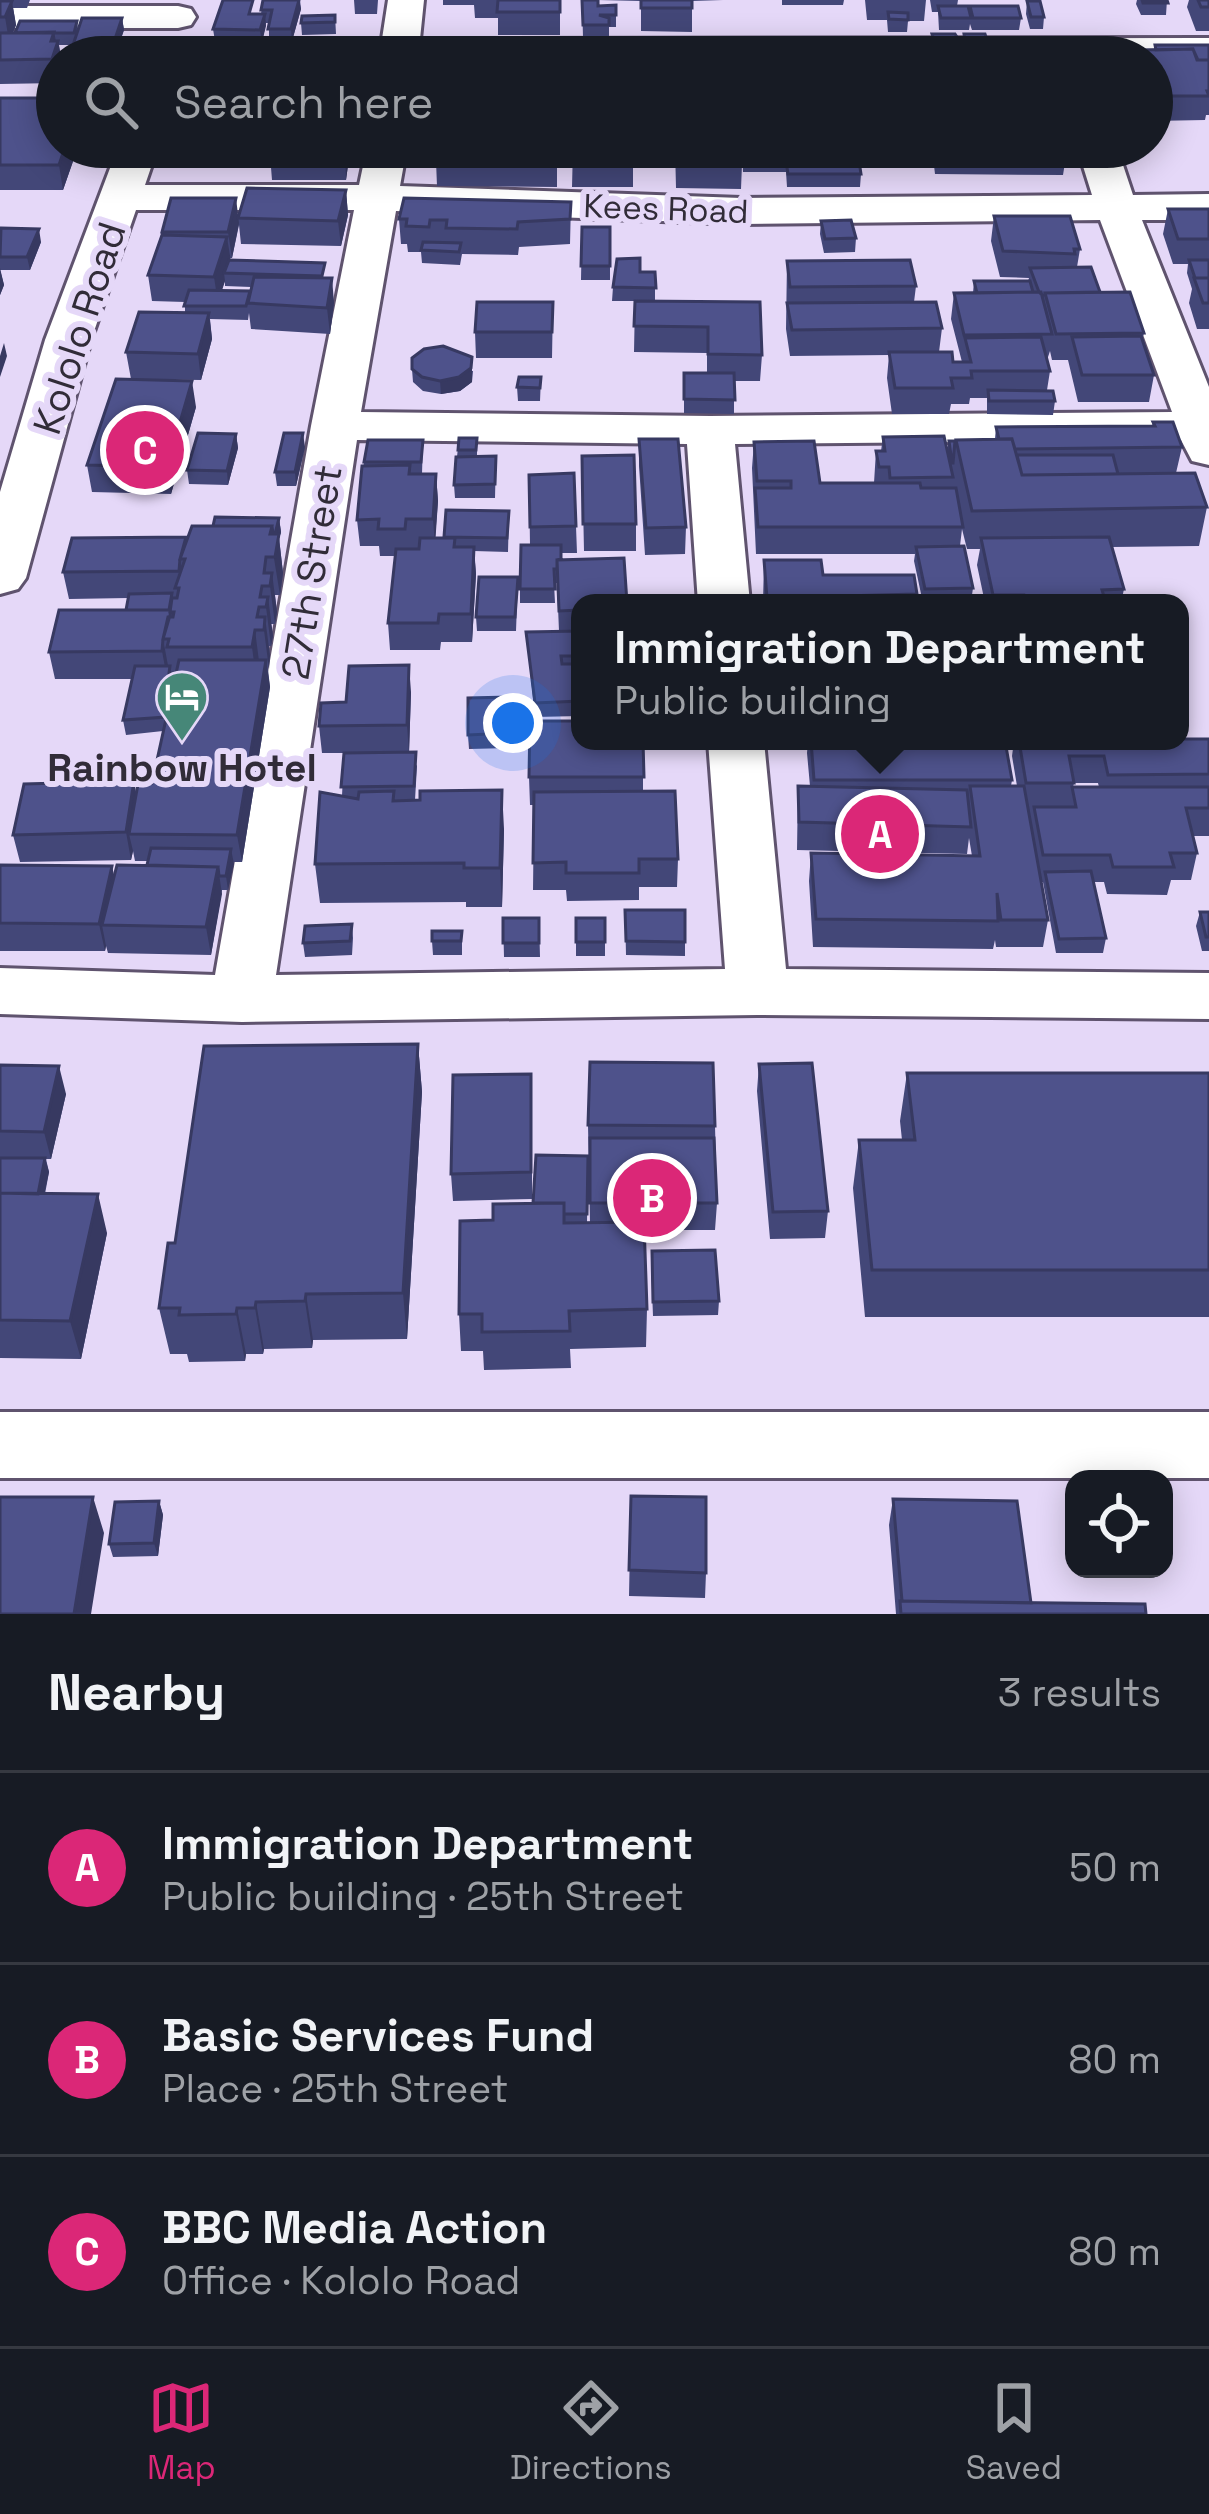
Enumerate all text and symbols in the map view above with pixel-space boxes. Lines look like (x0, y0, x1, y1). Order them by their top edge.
search box (36, 36, 1173, 168)
icon: search (78, 69, 144, 135)
text: Search here (174, 74, 433, 131)
street label: Kees Road (583, 185, 749, 233)
street label: Kololo Road (22, 216, 137, 440)
pin: C (106, 405, 184, 495)
street label: 27th Street (270, 461, 353, 683)
popup (571, 594, 1189, 750)
text: Immigration Department (614, 619, 1146, 676)
hotel icon: Rainbow Hotel (154, 669, 210, 743)
text: Public building (614, 676, 891, 725)
your location (483, 693, 543, 753)
place label: Rainbow Hotel (47, 743, 317, 792)
pin: A (841, 789, 919, 879)
pin: B (613, 1153, 691, 1243)
map controls (1065, 1470, 1173, 1578)
button: locate (1065, 1470, 1173, 1578)
text: Nearby (48, 1660, 225, 1725)
text: 3 results (998, 1668, 1161, 1717)
text: Immigration Department (162, 1815, 693, 1872)
text: A (75, 1843, 99, 1892)
text: 50 m (1069, 1843, 1161, 1892)
text: Public building · 25th Street (162, 1872, 684, 1921)
text: Basic Services Fund (162, 2007, 594, 2064)
text: B (74, 2035, 100, 2084)
text: 80 m (1068, 2035, 1161, 2084)
text: Place · 25th Street (162, 2064, 509, 2113)
text: BBC Media Action (162, 2199, 547, 2256)
text: C (74, 2227, 100, 2276)
text: 80 m (1068, 2227, 1161, 2276)
text: Office · Kololo Road (162, 2256, 520, 2305)
tab: Map (147, 2375, 216, 2489)
tab: Directions (510, 2375, 672, 2489)
tab: Saved (966, 2375, 1062, 2489)

